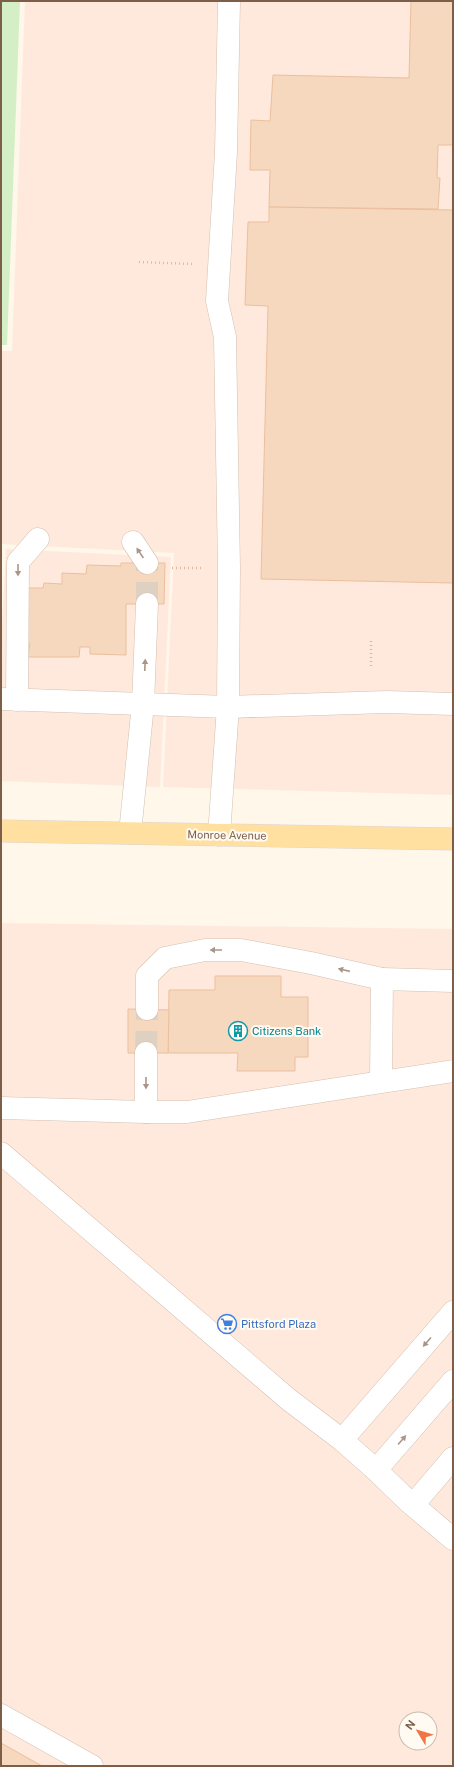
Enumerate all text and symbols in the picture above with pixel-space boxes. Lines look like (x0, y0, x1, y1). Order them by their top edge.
one-way arrow (136, 547, 144, 558)
one-way arrow (15, 564, 21, 577)
one-way arrow (141, 659, 148, 671)
street label: Monroe Avenue (187, 828, 267, 842)
one-way arrow (209, 947, 222, 953)
one-way arrow (338, 967, 350, 973)
building icon: Citizens Bank (227, 1020, 249, 1042)
place label: Citizens Bank (252, 1025, 321, 1037)
one-way arrow (143, 1077, 149, 1090)
supermarket icon: Pittsford Plaza (216, 1313, 238, 1335)
place label: Pittsford Plaza (241, 1318, 316, 1330)
one-way arrow (423, 1337, 432, 1347)
one-way arrow (397, 1435, 406, 1445)
north arrow (398, 1711, 438, 1751)
text: N (403, 1718, 417, 1732)

